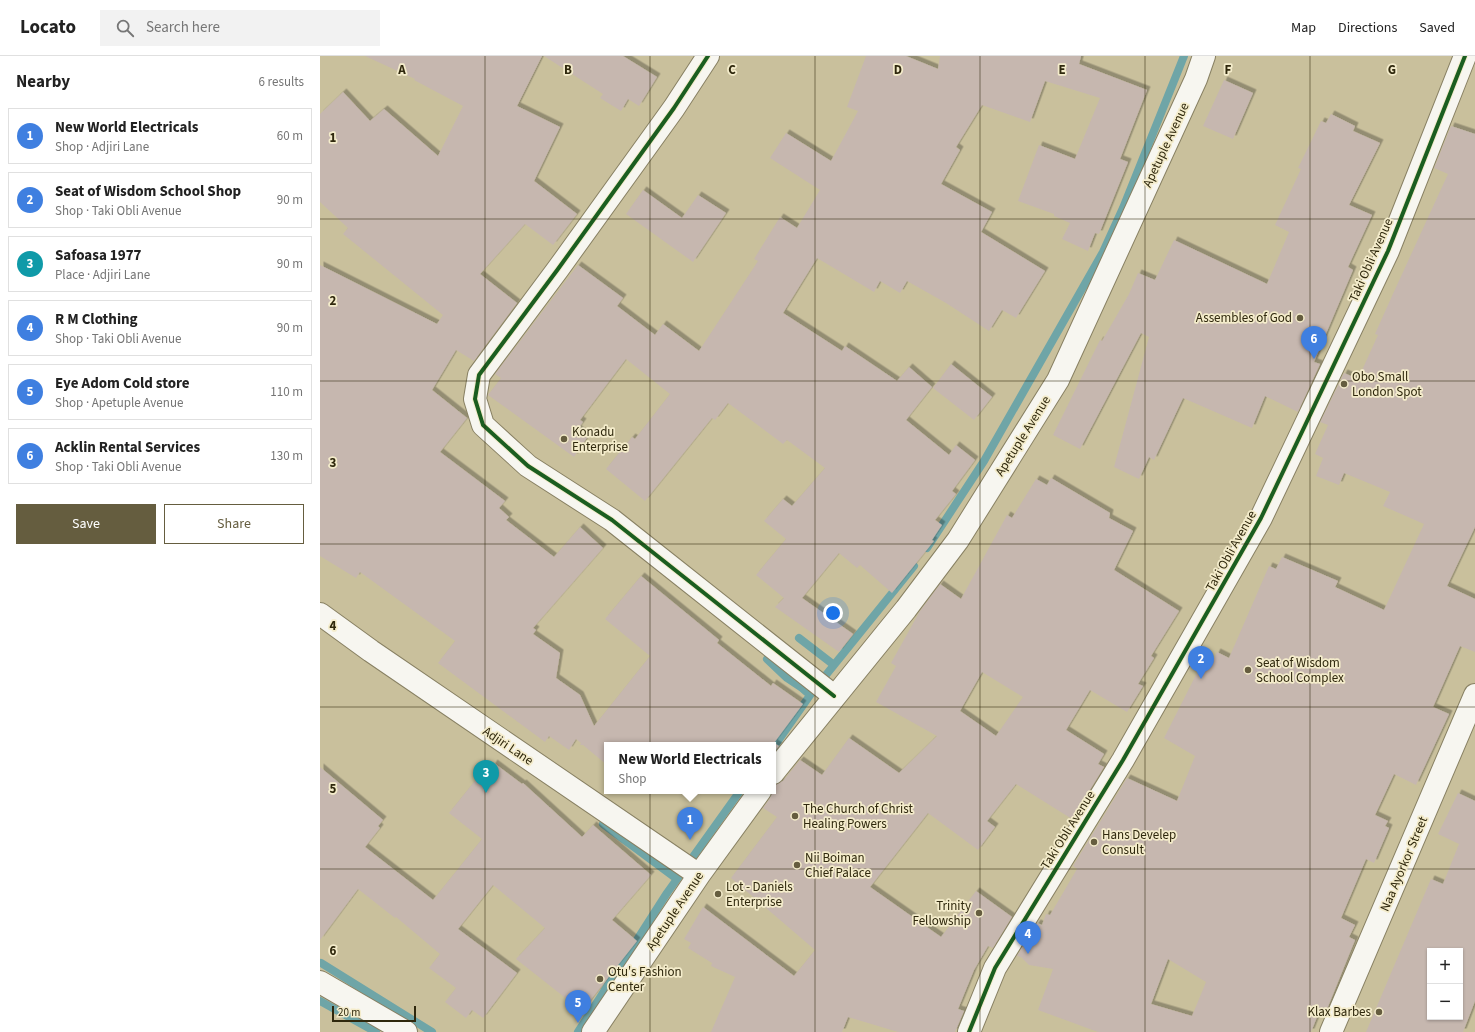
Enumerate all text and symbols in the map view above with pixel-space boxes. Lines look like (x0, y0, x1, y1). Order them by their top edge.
search box (100, 10, 380, 46)
text: Locato (20, 14, 76, 41)
icon: search (114, 17, 136, 39)
text: Search here (146, 17, 220, 38)
text: Map (1291, 18, 1316, 38)
text: Directions (1338, 18, 1397, 38)
text: Saved (1419, 18, 1455, 38)
text: A (397, 61, 406, 79)
text: B (564, 61, 572, 79)
text: C (728, 61, 736, 79)
text: D (894, 61, 902, 79)
text: E (1058, 61, 1066, 79)
text: F (1225, 61, 1232, 79)
text: G (1388, 61, 1396, 79)
text: Nearby (16, 70, 70, 94)
text: 6 results (259, 73, 304, 91)
street label: Apetuple Avenue (1138, 100, 1194, 190)
text: New World Electricals (55, 117, 198, 138)
text: 1 (27, 127, 33, 145)
text: 60 m (277, 127, 303, 145)
text: 1 (330, 129, 337, 147)
text: Shop · Adjiri Lane (55, 138, 149, 156)
text: Seat of Wisdom School Shop (55, 181, 241, 202)
text: 2 (27, 191, 33, 209)
text: 90 m (277, 191, 303, 209)
text: Shop · Taki Obli Avenue (55, 202, 182, 220)
street label: Taki Obli Avenue (1345, 215, 1397, 305)
text: Safoasa 1977 (55, 245, 142, 266)
text: 3 (27, 255, 33, 273)
text: 90 m (277, 255, 303, 273)
text: Place · Adjiri Lane (55, 266, 150, 284)
text: 2 (330, 292, 337, 310)
text: R M Clothing (55, 309, 138, 330)
place label: Assembles of God (1196, 309, 1292, 327)
marker: Assembles of God (1295, 313, 1305, 323)
text: 4 (27, 319, 33, 337)
text: 90 m (277, 319, 303, 337)
pin: 6 (1301, 326, 1327, 359)
text: Shop · Taki Obli Avenue (55, 330, 182, 348)
place label: Obo Small London Spot (1352, 368, 1422, 401)
text: Eye Adom Cold store (55, 373, 190, 394)
marker: Obo Small London Spot (1339, 379, 1349, 389)
text: 5 (27, 383, 33, 401)
text: 110 m (270, 383, 303, 401)
street label: Apetuple Avenue (991, 392, 1055, 480)
text: Shop · Apetuple Avenue (55, 394, 183, 412)
place label: Konadu Enterprise (572, 423, 628, 456)
marker: Konadu Enterprise (559, 434, 569, 444)
text: Acklin Rental Services (55, 437, 200, 458)
text: 6 (27, 447, 33, 465)
text: 130 m (270, 447, 303, 465)
text: 3 (330, 454, 337, 472)
text: Shop · Taki Obli Avenue (55, 458, 182, 476)
button: Save (16, 504, 156, 544)
button: Share (164, 504, 304, 544)
street label: Taki Obli Avenue (1201, 507, 1261, 595)
your location (823, 603, 843, 623)
text: 4 (330, 617, 337, 635)
pin: 2 (1188, 646, 1214, 679)
place label: Seat of Wisdom School Complex (1256, 654, 1344, 687)
marker: Seat of Wisdom School Complex (1243, 665, 1253, 675)
street label: Adjiri Lane (479, 722, 537, 770)
popup (604, 742, 776, 794)
text: New World Electricals (618, 749, 762, 770)
pin: 3 (473, 760, 499, 793)
text: Shop (618, 770, 647, 788)
text: 5 (330, 780, 337, 798)
street label: Taki Obli Avenue (1037, 787, 1099, 873)
place label: The Church of Christ Healing Powers (803, 800, 913, 833)
pin: 1 (677, 807, 703, 840)
marker: The Church of Christ Healing Powers (790, 811, 800, 821)
street label: Naa Ayorkor Street (1376, 813, 1432, 914)
place label: Hans Develep Consult (1102, 826, 1176, 859)
marker: Hans Develep Consult (1089, 837, 1099, 847)
place label: Nii Boiman Chief Palace (805, 849, 871, 882)
marker: Nii Boiman Chief Palace (792, 860, 802, 870)
street label: Apetuple Avenue (642, 868, 708, 954)
place label: Lot - Daniels Enterprise (726, 878, 793, 911)
marker: Lot - Daniels Enterprise (713, 889, 723, 899)
place label: Trinity Fellowship (912, 897, 971, 930)
marker: Trinity Fellowship (974, 908, 984, 918)
pin: 4 (1015, 921, 1041, 954)
text: 6 (330, 942, 337, 960)
map controls (1427, 948, 1463, 1020)
button: + (1427, 948, 1463, 984)
place label: Otu's Fashion Center (608, 963, 682, 996)
marker: Otu's Fashion Center (595, 974, 605, 984)
button: − (1427, 984, 1463, 1020)
pin: 5 (565, 990, 591, 1023)
place label: Klax Barbes (1307, 1003, 1372, 1021)
scale bar (332, 1004, 416, 1023)
text: 20 m (338, 1005, 360, 1020)
marker: Klax Barbes (1374, 1007, 1384, 1017)

